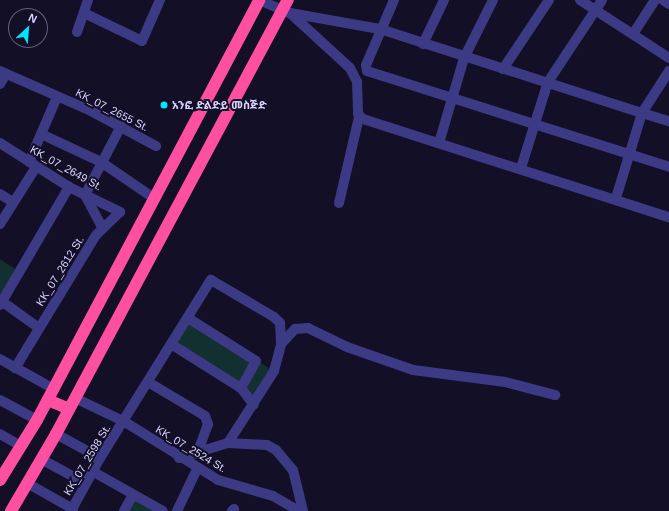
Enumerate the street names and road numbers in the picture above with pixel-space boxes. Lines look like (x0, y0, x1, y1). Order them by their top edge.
street label: KK_07_2655 St. (73, 86, 151, 134)
street label: KK_07_2649 St. (28, 143, 104, 193)
street label: KK_07_2612 St. (33, 234, 87, 308)
street label: KK_07_2598 St. (61, 422, 113, 498)
street label: KK_07_2524 St. (153, 423, 229, 475)

